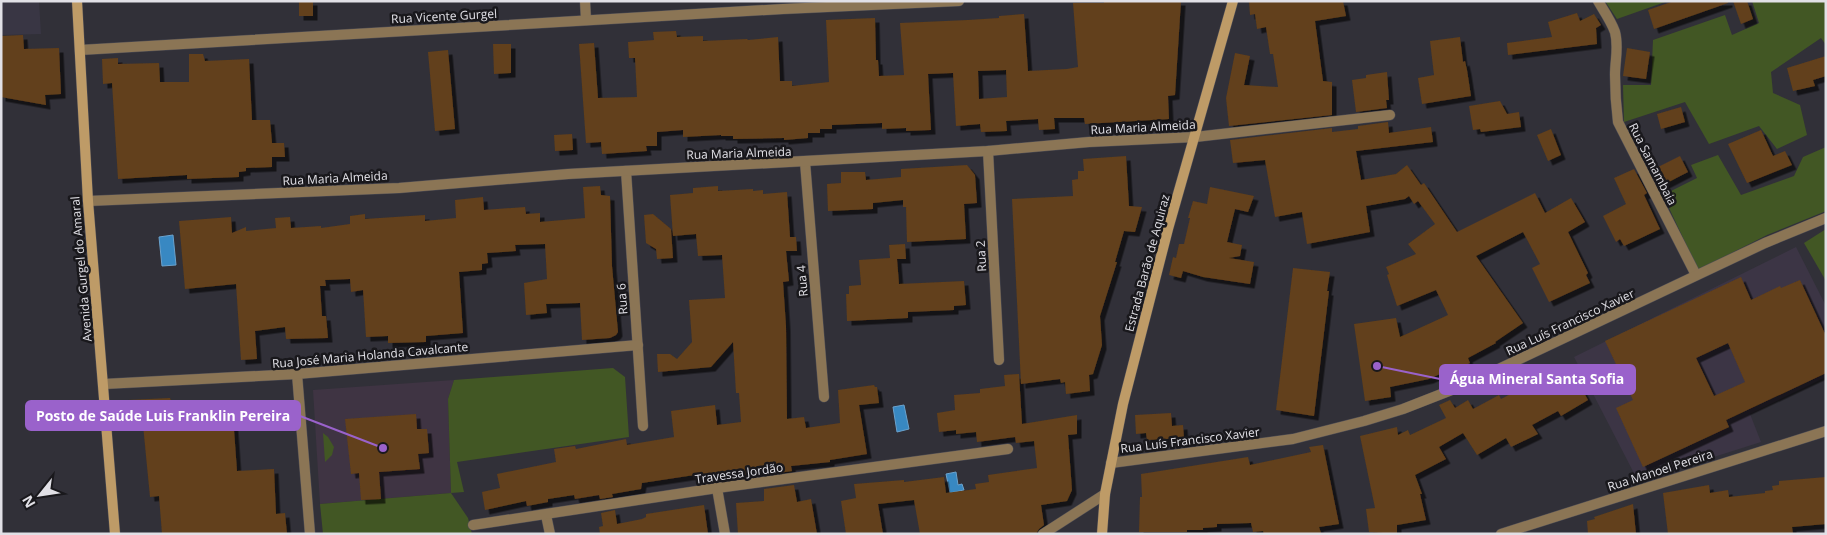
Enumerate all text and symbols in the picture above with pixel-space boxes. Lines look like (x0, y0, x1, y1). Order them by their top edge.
street label: Rua Vicente Gurgel (391, 5, 497, 27)
street label: Rua Maria Almeida (1090, 116, 1196, 138)
street label: Rua Samambaia (1625, 120, 1681, 208)
street label: Rua Maria Almeida (686, 143, 792, 163)
street label: Rua Maria Almeida (282, 167, 388, 189)
street label: Estrada Barão de Aquiraz (1120, 192, 1174, 333)
street label: Avenida Gurgel do Amaral (66, 196, 96, 342)
street label: Rua 2 (972, 240, 990, 272)
street label: Rua 4 (792, 264, 812, 297)
street label: Rua 6 (612, 283, 632, 315)
street label: Rua Luís Francisco Xavier (1503, 285, 1637, 359)
street label: Rua José Maria Holanda Cavalcante (271, 338, 469, 372)
callout: Água Mineral Santa Sofia (1440, 365, 1635, 394)
text: Água Mineral Santa Sofia (1450, 369, 1624, 388)
callout: Posto de Saúde Luis Franklin Pereira (26, 401, 300, 430)
text: Posto de Saúde Luis Franklin Pereira (36, 406, 290, 425)
street label: Rua Luís Francisco Xavier (1119, 423, 1261, 457)
street label: Rua Manoel Pereira (1605, 445, 1715, 495)
street label: Travessa Jordão (694, 458, 784, 488)
north arrow (15, 470, 65, 520)
text: N (17, 492, 39, 511)

